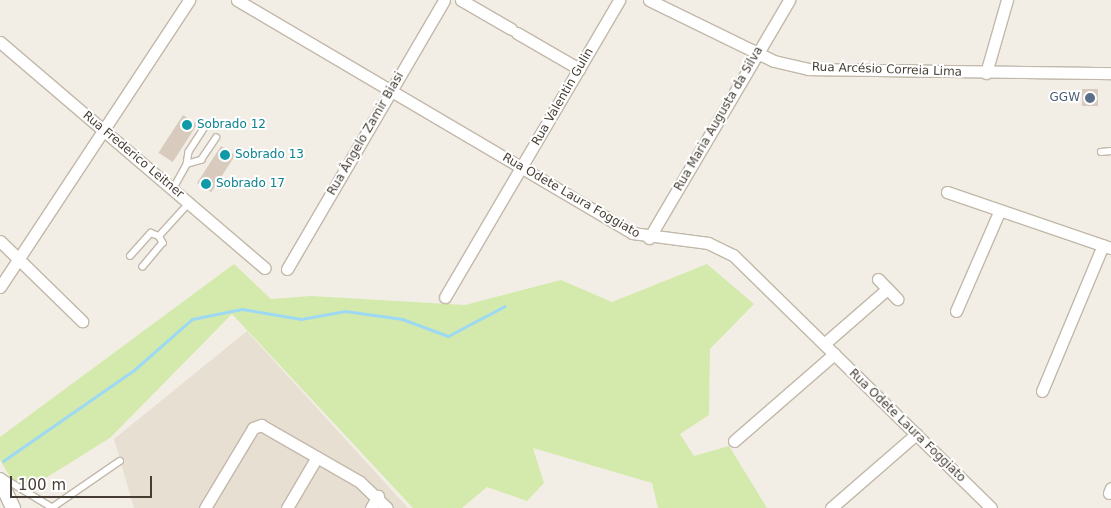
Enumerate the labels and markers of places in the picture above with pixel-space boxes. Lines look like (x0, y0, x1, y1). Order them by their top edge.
place label: GGW (1050, 91, 1080, 105)
marker: GGW (1084, 92, 1096, 104)
place label: Sobrado 12 (197, 118, 266, 132)
marker: Sobrado 12 (181, 119, 193, 131)
place label: Sobrado 13 (235, 148, 304, 162)
marker: Sobrado 13 (219, 149, 231, 161)
place label: Sobrado 17 (216, 177, 285, 191)
marker: Sobrado 17 (200, 178, 212, 190)

